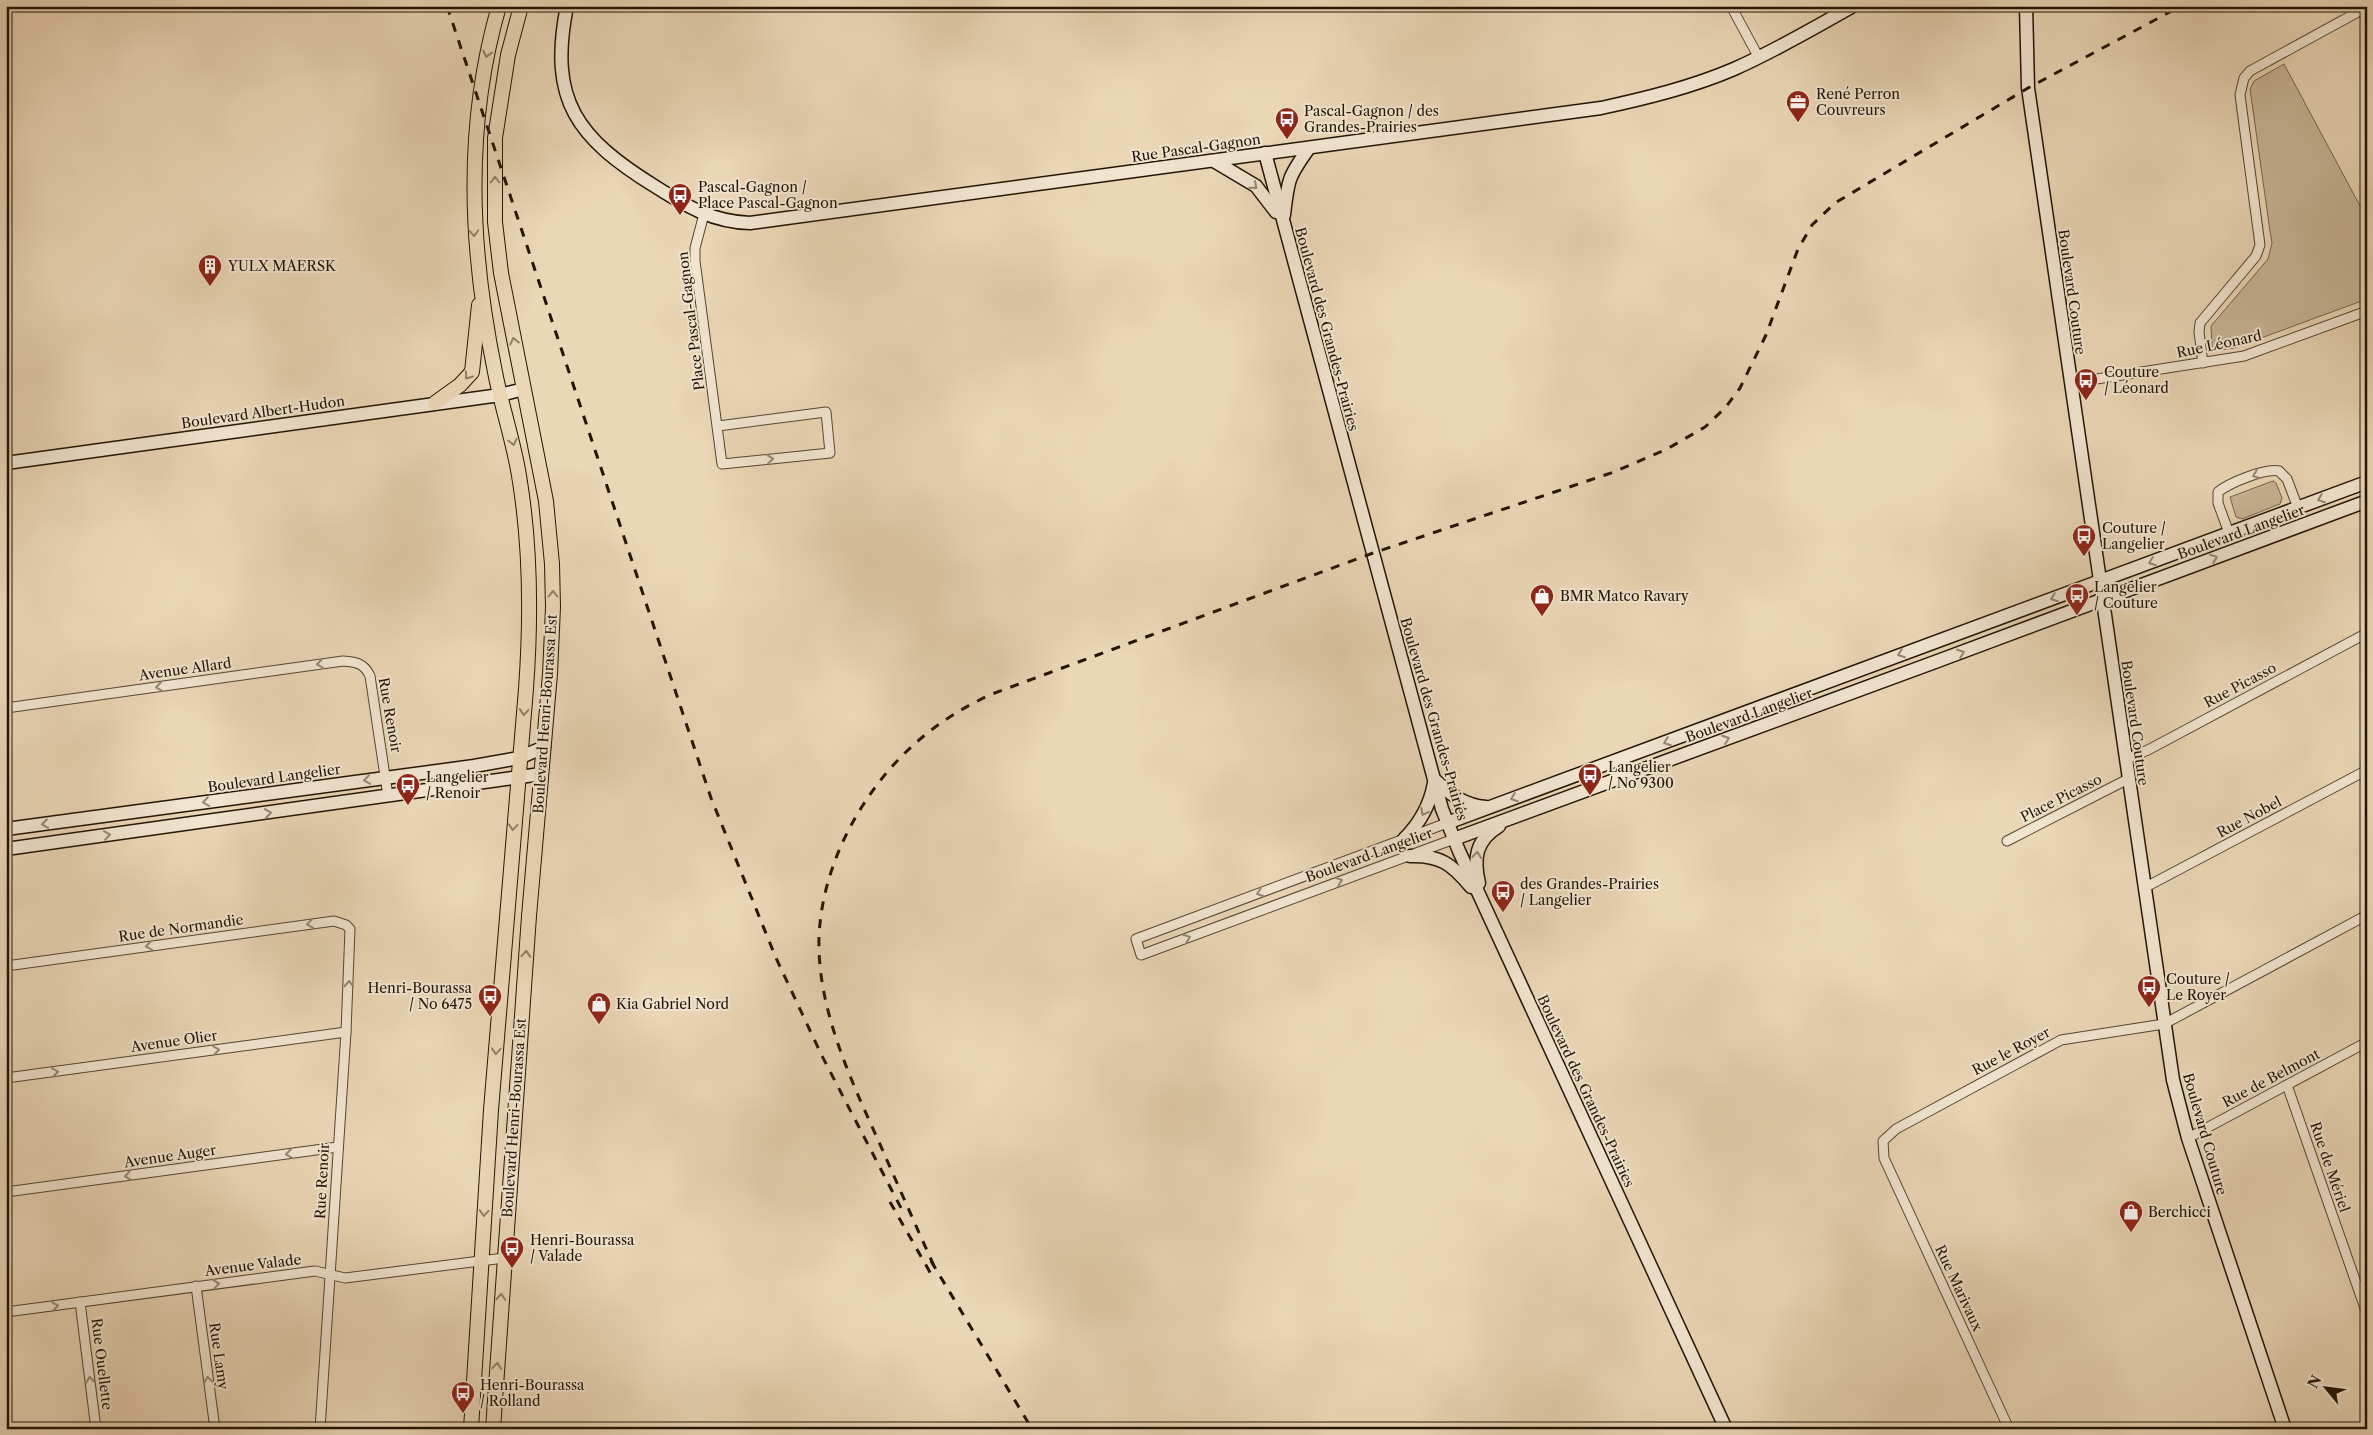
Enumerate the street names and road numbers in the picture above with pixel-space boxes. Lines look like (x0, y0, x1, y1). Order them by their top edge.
street label: Rue Pascal-Gagnon (1130, 130, 1262, 166)
street label: Boulevard des Grandes-Prairies (1291, 225, 1363, 433)
street label: Boulevard Couture (2054, 228, 2090, 356)
street label: Place Pascal-Gagnon (674, 250, 708, 391)
street label: Rue Léonard (2175, 326, 2264, 362)
street label: Boulevard Albert-Hudon (180, 392, 346, 432)
street label: Boulevard Langelier (2175, 501, 2307, 563)
street label: Boulevard Henri-Bourassa Est (529, 614, 561, 814)
street label: Boulevard des Grandes-Prairies (1396, 615, 1472, 823)
street label: Avenue Allard (137, 654, 233, 685)
street label: Rue Picasso (2201, 658, 2279, 712)
street label: Boulevard Couture (2117, 659, 2153, 787)
street label: Rue Renoir (375, 676, 405, 754)
street label: Boulevard Langelier (1683, 684, 1815, 746)
street label: Boulevard Langelier (206, 760, 342, 796)
street label: Place Picasso (2017, 770, 2105, 826)
street label: Rue Nobel (2214, 792, 2284, 842)
street label: Boulevard Langelier (1303, 824, 1435, 886)
street label: Rue de Normandie (117, 910, 245, 946)
street label: Boulevard des Grandes-Prairies (1533, 992, 1639, 1190)
street label: Boulevard Henri-Bourassa Est (498, 1018, 530, 1218)
street label: Rue le Royer (1969, 1023, 2053, 1079)
street label: Avenue Olier (129, 1026, 219, 1056)
street label: Rue de Belmont (2219, 1045, 2323, 1111)
street label: Boulevard Couture (2179, 1071, 2231, 1197)
street label: Rue de Mériel (2306, 1119, 2354, 1215)
street label: Avenue Auger (122, 1141, 217, 1172)
street label: Rue Renoir (311, 1143, 333, 1219)
street label: Rue Marivaux (1931, 1242, 1987, 1335)
street label: Avenue Valade (203, 1250, 302, 1280)
street label: Rue Ouellette (87, 1317, 117, 1411)
street label: Rue Lamy (205, 1321, 233, 1391)

